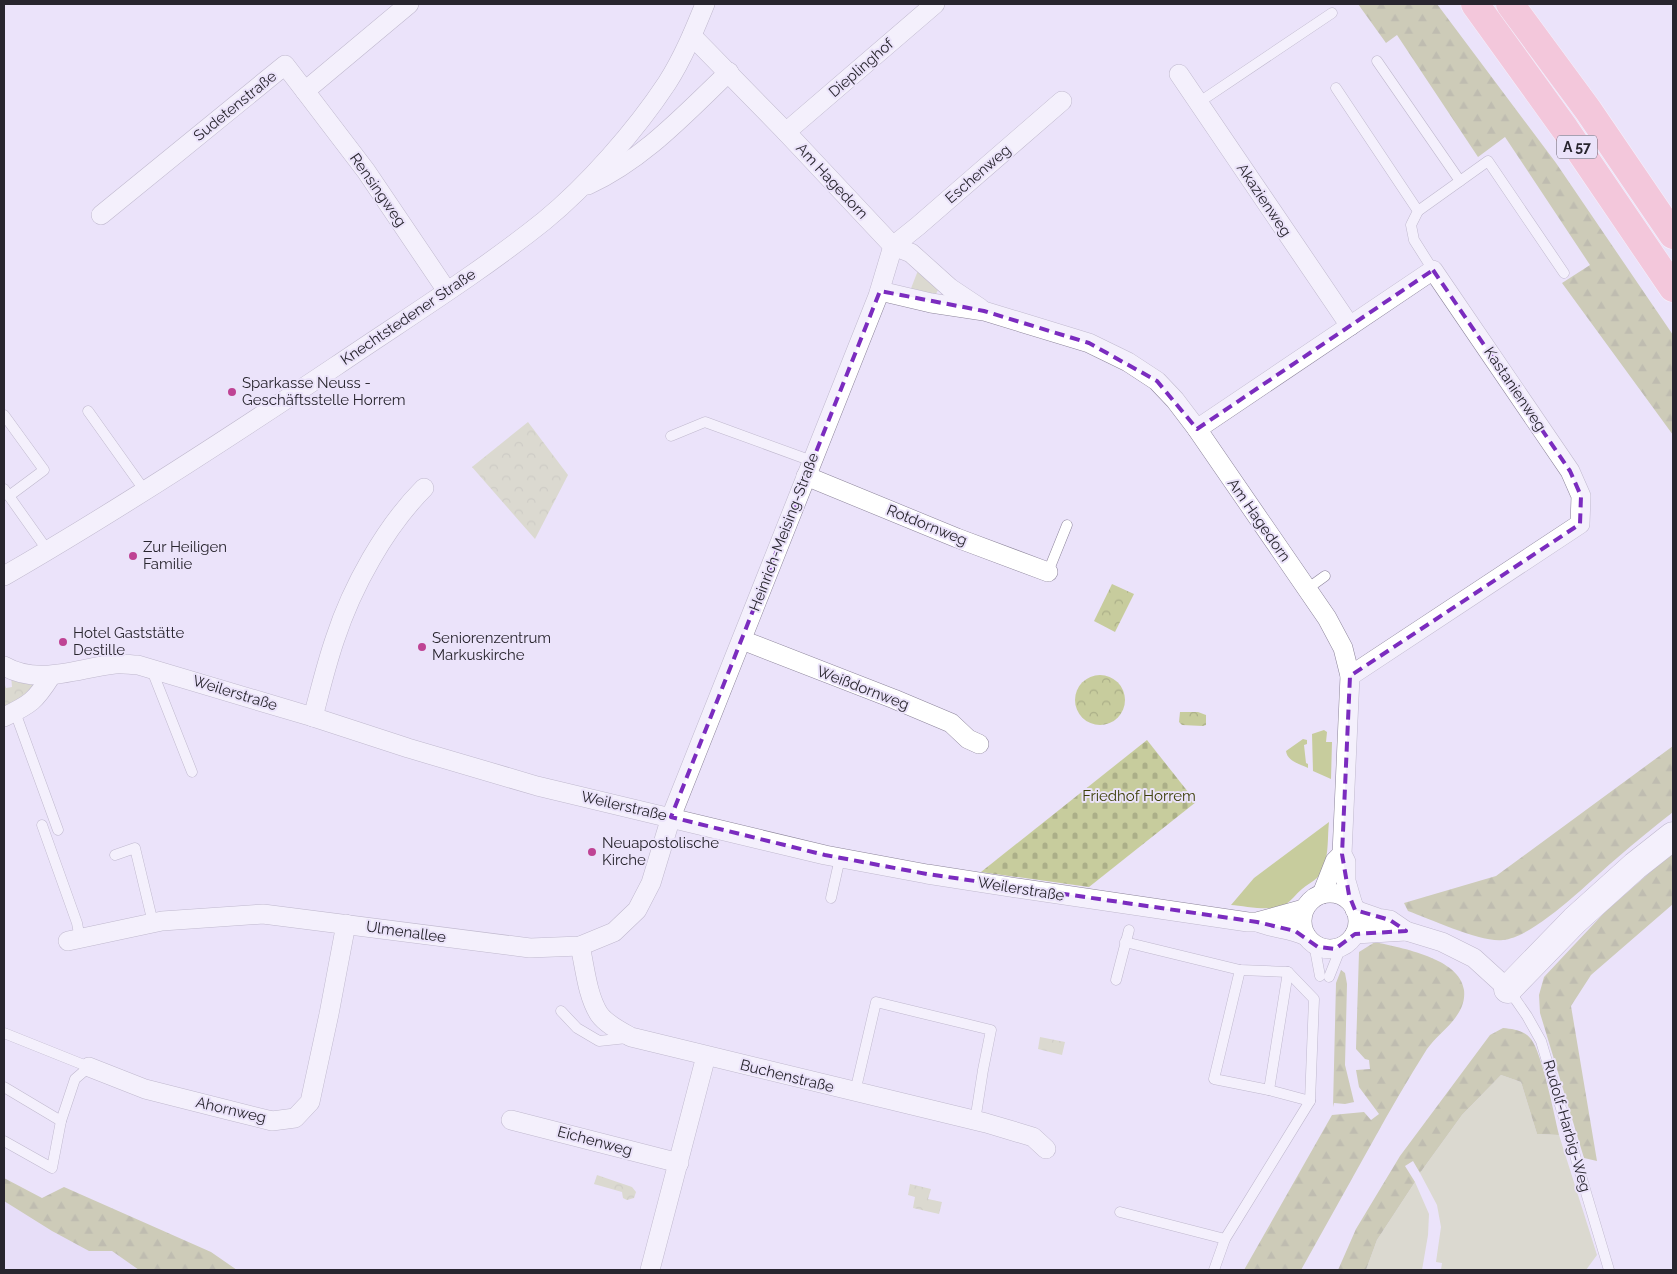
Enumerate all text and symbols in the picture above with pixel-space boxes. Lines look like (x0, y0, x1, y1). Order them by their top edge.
street label: Dieplinghof (825, 34, 898, 101)
street label: Sudetenstraße (190, 67, 280, 145)
road number: A 57 (1557, 136, 1597, 158)
street label: Am Hagedorn (792, 139, 872, 223)
street label: Eschenweg (942, 141, 1014, 207)
street label: Rensingweg (346, 150, 410, 230)
street label: Akazienweg (1233, 160, 1295, 240)
street label: Knechtstedener Straße (337, 265, 479, 369)
street label: Kastanienweg (1480, 343, 1550, 435)
place label: Sparkasse Neuss - Geschäftsstelle Horrem (242, 374, 406, 409)
marker: Sparkasse Neuss - Geschäftsstelle Horrem (226, 386, 238, 398)
street label: Heinrich-Meising-Straße (745, 450, 823, 614)
street label: Am Hagedorn (1224, 475, 1294, 565)
street label: Rotdornweg (884, 501, 970, 549)
place label: Zur Heiligen Familie (143, 538, 227, 573)
marker: Zur Heiligen Familie (127, 550, 139, 562)
place label: Hotel Gaststätte Destille (73, 624, 184, 659)
place label: Seniorenzentrum Markuskirche (432, 629, 551, 664)
marker: Hotel Gaststätte Destille (57, 636, 69, 648)
marker: Seniorenzentrum Markuskirche (416, 641, 428, 653)
street label: Weißdornweg (814, 662, 912, 714)
street label: Weilerstraße (190, 672, 280, 714)
street label: Weilerstraße (579, 787, 669, 825)
park label: Friedhof Horrem (1082, 787, 1196, 805)
place label: Neuapostolische Kirche (602, 834, 719, 869)
marker: Neuapostolische Kirche (586, 846, 598, 858)
street label: Weilerstraße (976, 873, 1066, 905)
street label: Ulmenallee (365, 917, 447, 947)
street label: Buchenstraße (738, 1056, 836, 1096)
street label: Rudolf-Harbig-Weg (1540, 1058, 1594, 1194)
street label: Ahornweg (194, 1093, 268, 1127)
street label: Eichenweg (556, 1122, 634, 1160)

